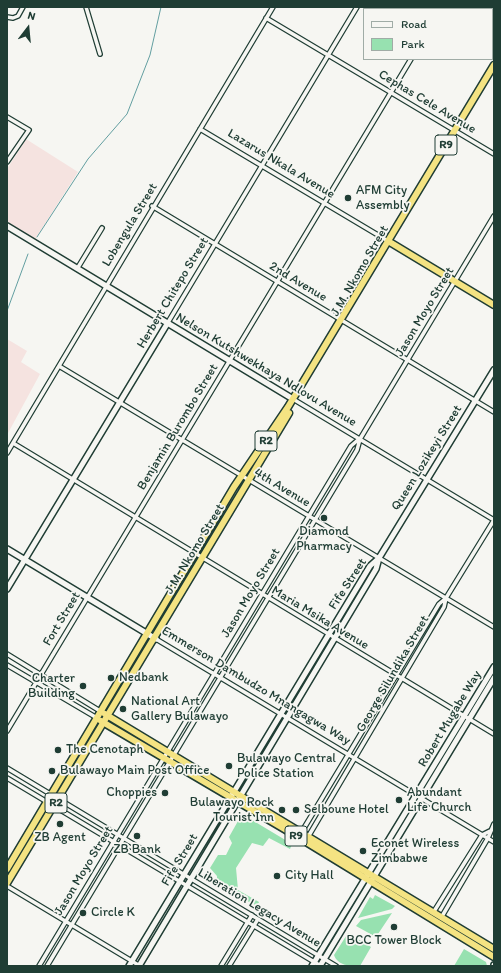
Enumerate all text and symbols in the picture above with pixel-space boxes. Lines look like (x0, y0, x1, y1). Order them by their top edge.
north arrow (8, 8, 48, 48)
legend (363, 8, 493, 60)
text: N (26, 9, 37, 23)
text: Road (401, 17, 427, 31)
text: Park (401, 37, 425, 51)
street label: Cephas Cele Avenue (375, 67, 479, 137)
street label: Lazarus Nkala Avenue (224, 126, 338, 202)
road number: R9 (435, 135, 457, 155)
street label: Lobengula Street (99, 180, 161, 270)
place label: AFM City Assembly (356, 183, 410, 214)
marker: AFM City Assembly (343, 193, 353, 203)
street label: J.M. Nkomo Street (328, 223, 392, 319)
street label: Herbert Chitepo Street (134, 235, 212, 351)
street label: 2nd Avenue (266, 259, 330, 305)
street label: Jason Moyo Street (392, 264, 458, 360)
street label: Nelson Kutshwekhaya Ndlovu Avenue (173, 310, 359, 430)
street label: Benjamin Burombo Street (134, 361, 222, 493)
street label: Queen Lozikeyi Street (388, 402, 466, 514)
road number: R2 (255, 431, 277, 451)
street label: 4th Avenue (251, 465, 313, 511)
street label: J.M. Nkomo Street (162, 501, 228, 597)
marker: Diamond Pharmacy (319, 513, 329, 523)
place label: Diamond Pharmacy (296, 524, 352, 555)
street label: Jason Moyo Street (218, 545, 284, 641)
street label: Fife Street (326, 555, 370, 613)
street label: Maria Msika Avenue (268, 583, 372, 653)
street label: Fort Street (40, 589, 84, 649)
street label: George Silundika Street (353, 613, 433, 735)
street label: Emmerson Dambudzo Mnangagwa Way (159, 623, 353, 749)
street label: Robert Mugabe Way (415, 668, 485, 770)
place label: Nedbank (119, 670, 168, 686)
place label: Charter Building (28, 671, 75, 702)
marker: Nedbank (106, 673, 116, 683)
marker: Charter Building (78, 681, 88, 691)
place label: National Art Gallery Bulawayo (131, 694, 229, 725)
marker: National Art Gallery Bulawayo (118, 704, 128, 714)
place label: The Cenotaph (66, 742, 143, 758)
marker: The Cenotaph (53, 745, 63, 755)
place label: Bulawayo Central Police Station (237, 751, 336, 782)
marker: Bulawayo Central Police Station (224, 761, 234, 771)
place label: Bulawayo Main Post Office (60, 763, 209, 779)
marker: Bulawayo Main Post Office (47, 766, 57, 776)
place label: Choppies (106, 785, 157, 801)
place label: Abundant Life Church (407, 785, 471, 816)
marker: Choppies (160, 788, 170, 798)
road number: R2 (45, 793, 67, 813)
place label: Bulawayo Rock Tourist Inn (190, 795, 274, 826)
marker: Abundant Life Church (394, 795, 404, 805)
place label: Selboune Hotel (304, 802, 389, 818)
marker: Bulawayo Rock Tourist Inn (277, 805, 287, 815)
marker: Selboune Hotel (291, 805, 301, 815)
marker: ZB Agent (55, 819, 65, 829)
street label: Jason Moyo Street (51, 823, 117, 919)
road number: R9 (285, 826, 307, 846)
place label: ZB Agent (34, 830, 86, 846)
marker: ZB Bank (132, 831, 142, 841)
street label: Fife Street (158, 831, 202, 889)
place label: Econet Wireless Zimbabwe (371, 836, 459, 867)
place label: ZB Bank (113, 842, 161, 858)
marker: Econet Wireless Zimbabwe (358, 846, 368, 856)
street label: Liberation Legacy Avenue (195, 865, 323, 951)
place label: City Hall (285, 868, 334, 884)
marker: City Hall (272, 871, 282, 881)
place label: Circle K (91, 905, 135, 921)
marker: Circle K (78, 908, 88, 918)
marker: BCC Tower Block (389, 922, 399, 932)
place label: BCC Tower Block (347, 933, 441, 949)

